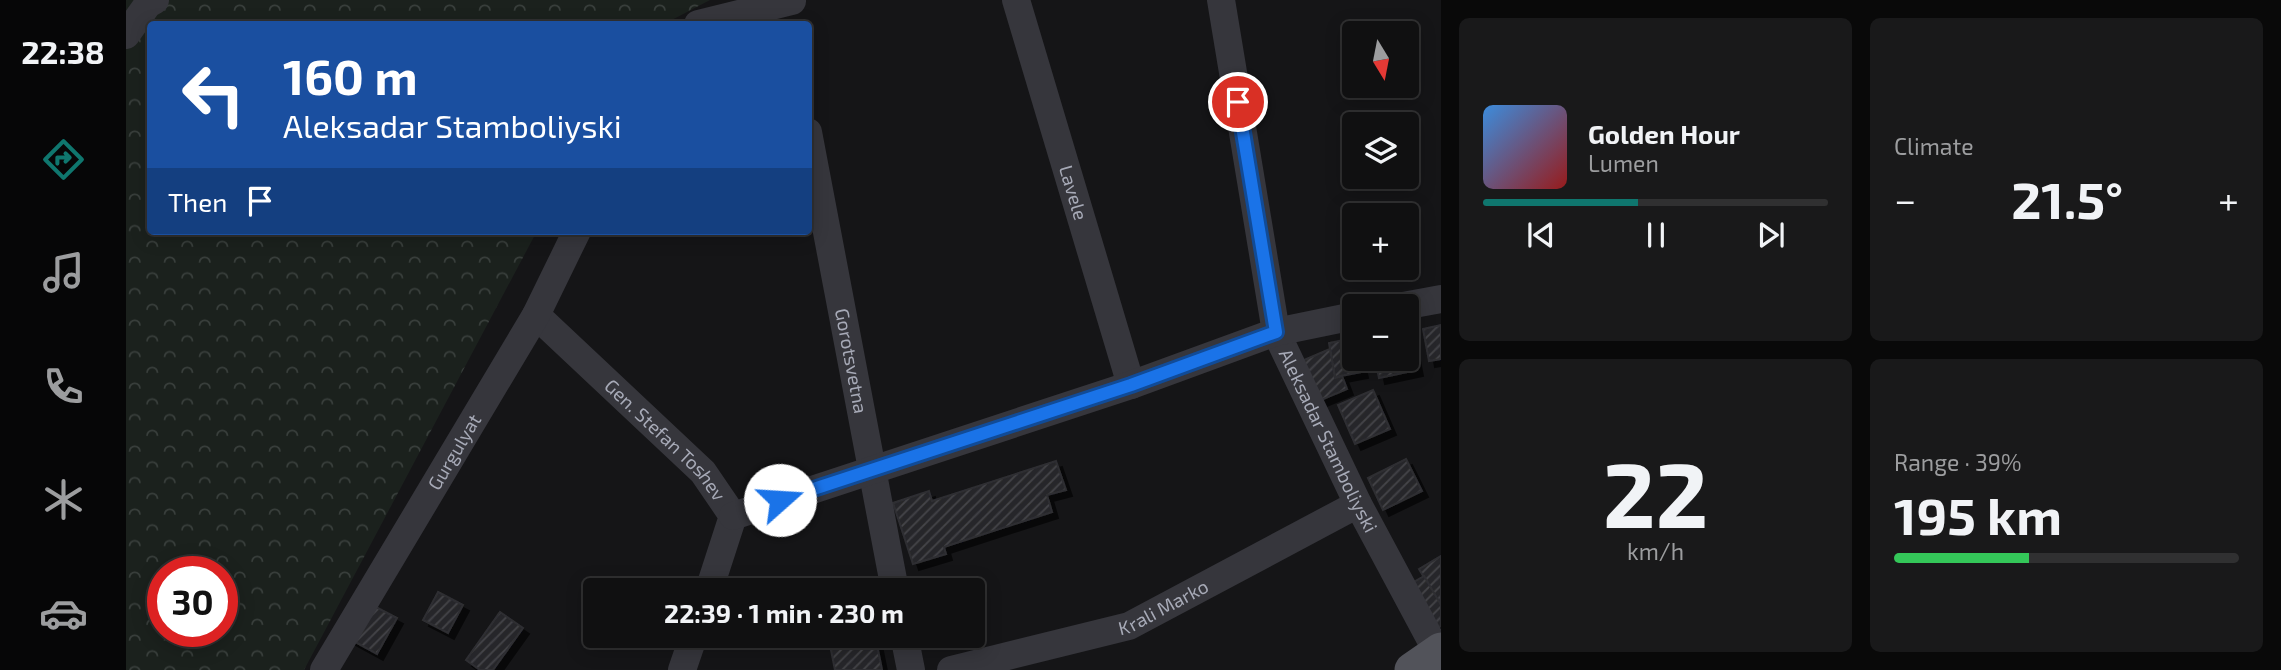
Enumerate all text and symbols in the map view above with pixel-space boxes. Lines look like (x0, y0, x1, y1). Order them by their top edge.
north arrow (1342, 21, 1419, 98)
map controls (1342, 21, 1419, 371)
text: 22:38 (21, 32, 105, 70)
text: 160 m (283, 46, 418, 105)
icon: left (168, 49, 259, 140)
pin (1208, 72, 1268, 132)
icon: arrive (1219, 83, 1257, 121)
text: Aleksadar Stamboliyski (283, 106, 622, 144)
button: layers (1342, 112, 1419, 189)
text: Golden Hour (1588, 118, 1740, 149)
text: Climate (1894, 132, 1974, 160)
icon: directions (39, 135, 88, 184)
text: Lumen (1588, 149, 1659, 177)
street label: Lavele (1055, 162, 1093, 223)
text: 21.5° (2011, 167, 2123, 229)
text: − (1894, 176, 1916, 222)
text: + (2218, 176, 2239, 222)
icon: arrive (241, 182, 279, 220)
text: Then (168, 186, 227, 217)
button: + (1342, 203, 1419, 280)
icon: previous (1522, 216, 1560, 254)
icon: pause (1637, 216, 1675, 254)
icon: next (1752, 216, 1790, 254)
icon: music (39, 248, 88, 297)
button: − (1342, 294, 1419, 371)
street label: Gorotsvetna (831, 306, 873, 415)
street label: Aleksadar Stamboliyski (1275, 345, 1383, 536)
icon: phone (39, 362, 88, 411)
street label: Gen. Stefan Toshev (600, 374, 731, 505)
street label: Gurgulyat (422, 409, 485, 494)
text: 22 (1603, 437, 1708, 546)
text: Range · 39% (1894, 448, 2022, 476)
position arrow (743, 463, 817, 537)
icon: climate (39, 475, 88, 524)
text: 195 km (1894, 483, 2062, 545)
text: km/h (1627, 537, 1684, 565)
speed limit sign: 30 (147, 556, 238, 647)
street label: Krali Marko (1116, 574, 1212, 639)
icon: car (39, 589, 88, 638)
text: 22:39 · 1 min · 230 m (664, 597, 904, 628)

